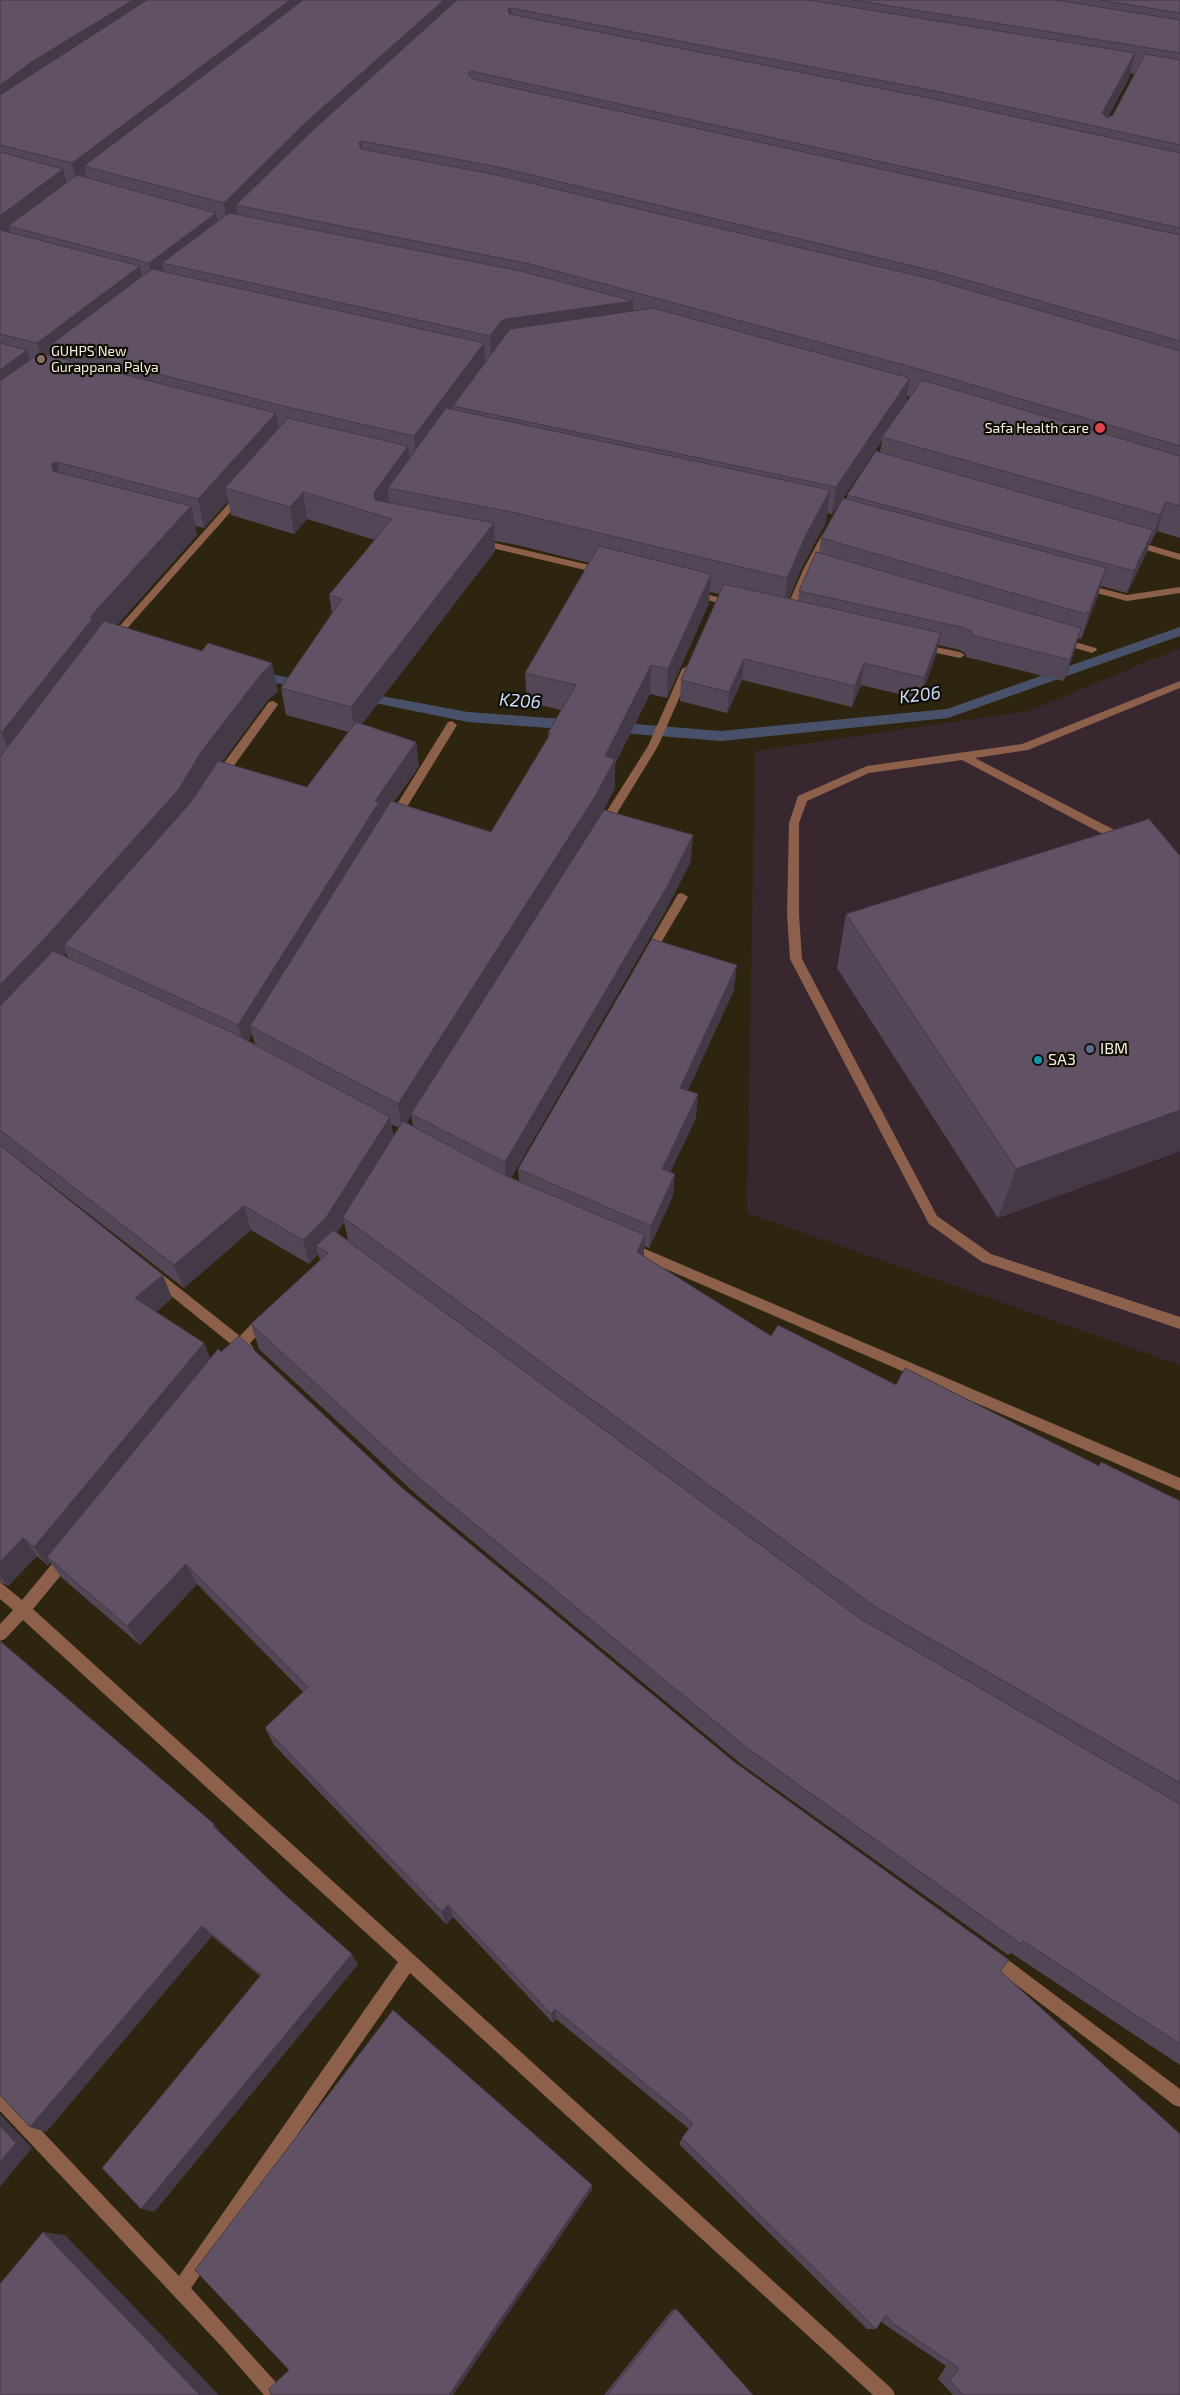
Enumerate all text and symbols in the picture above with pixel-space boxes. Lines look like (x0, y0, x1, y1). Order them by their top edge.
place label: GUHPS New Gurappana Palya (51, 343, 159, 376)
marker: GUHPS New Gurappana Palya (35, 353, 47, 365)
place label: Safa Health care (985, 420, 1089, 436)
marker: Safa Health care (1093, 421, 1107, 435)
water label: K206 (898, 682, 942, 708)
water label: K206 (498, 689, 542, 713)
place label: IBM (1100, 1039, 1128, 1059)
marker: IBM (1084, 1043, 1096, 1055)
place label: SA3 (1048, 1050, 1076, 1070)
marker: SA3 (1032, 1054, 1044, 1066)

